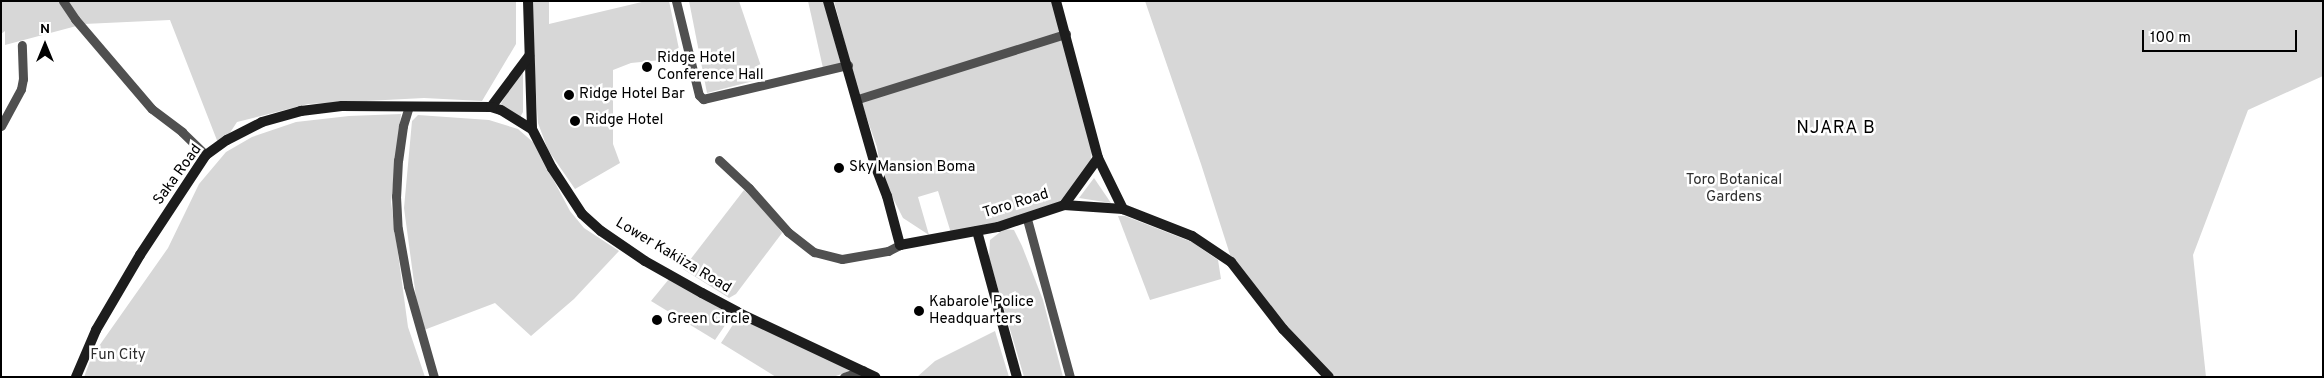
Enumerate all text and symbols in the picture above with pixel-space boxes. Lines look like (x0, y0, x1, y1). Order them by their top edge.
north arrow (20, 20, 70, 70)
scale bar (2144, 20, 2299, 52)
text: N (40, 21, 50, 38)
text: 100 m (2150, 29, 2191, 48)
place label: Ridge Hotel Conference Hall (657, 49, 764, 84)
marker: Ridge Hotel Conference Hall (641, 61, 653, 73)
place label: Ridge Hotel Bar (579, 86, 685, 104)
marker: Ridge Hotel Bar (563, 89, 575, 101)
place label: Ridge Hotel (585, 112, 663, 130)
marker: Ridge Hotel (569, 115, 581, 127)
district label: NJARA B (1795, 118, 1877, 140)
street label: Saka Road (150, 141, 206, 209)
place label: Sky Mansion Boma (849, 159, 975, 177)
marker: Sky Mansion Boma (833, 162, 845, 174)
park label: Toro Botanical Gardens (1686, 171, 1782, 206)
street label: Toro Road (981, 185, 1051, 223)
street label: Lower Kakiiza Road (612, 214, 734, 298)
place label: Kabarole Police Headquarters (929, 293, 1034, 328)
marker: Kabarole Police Headquarters (913, 305, 925, 317)
place label: Green Circle (667, 311, 750, 329)
marker: Green Circle (651, 314, 663, 326)
park label: Fun City (90, 347, 146, 365)

